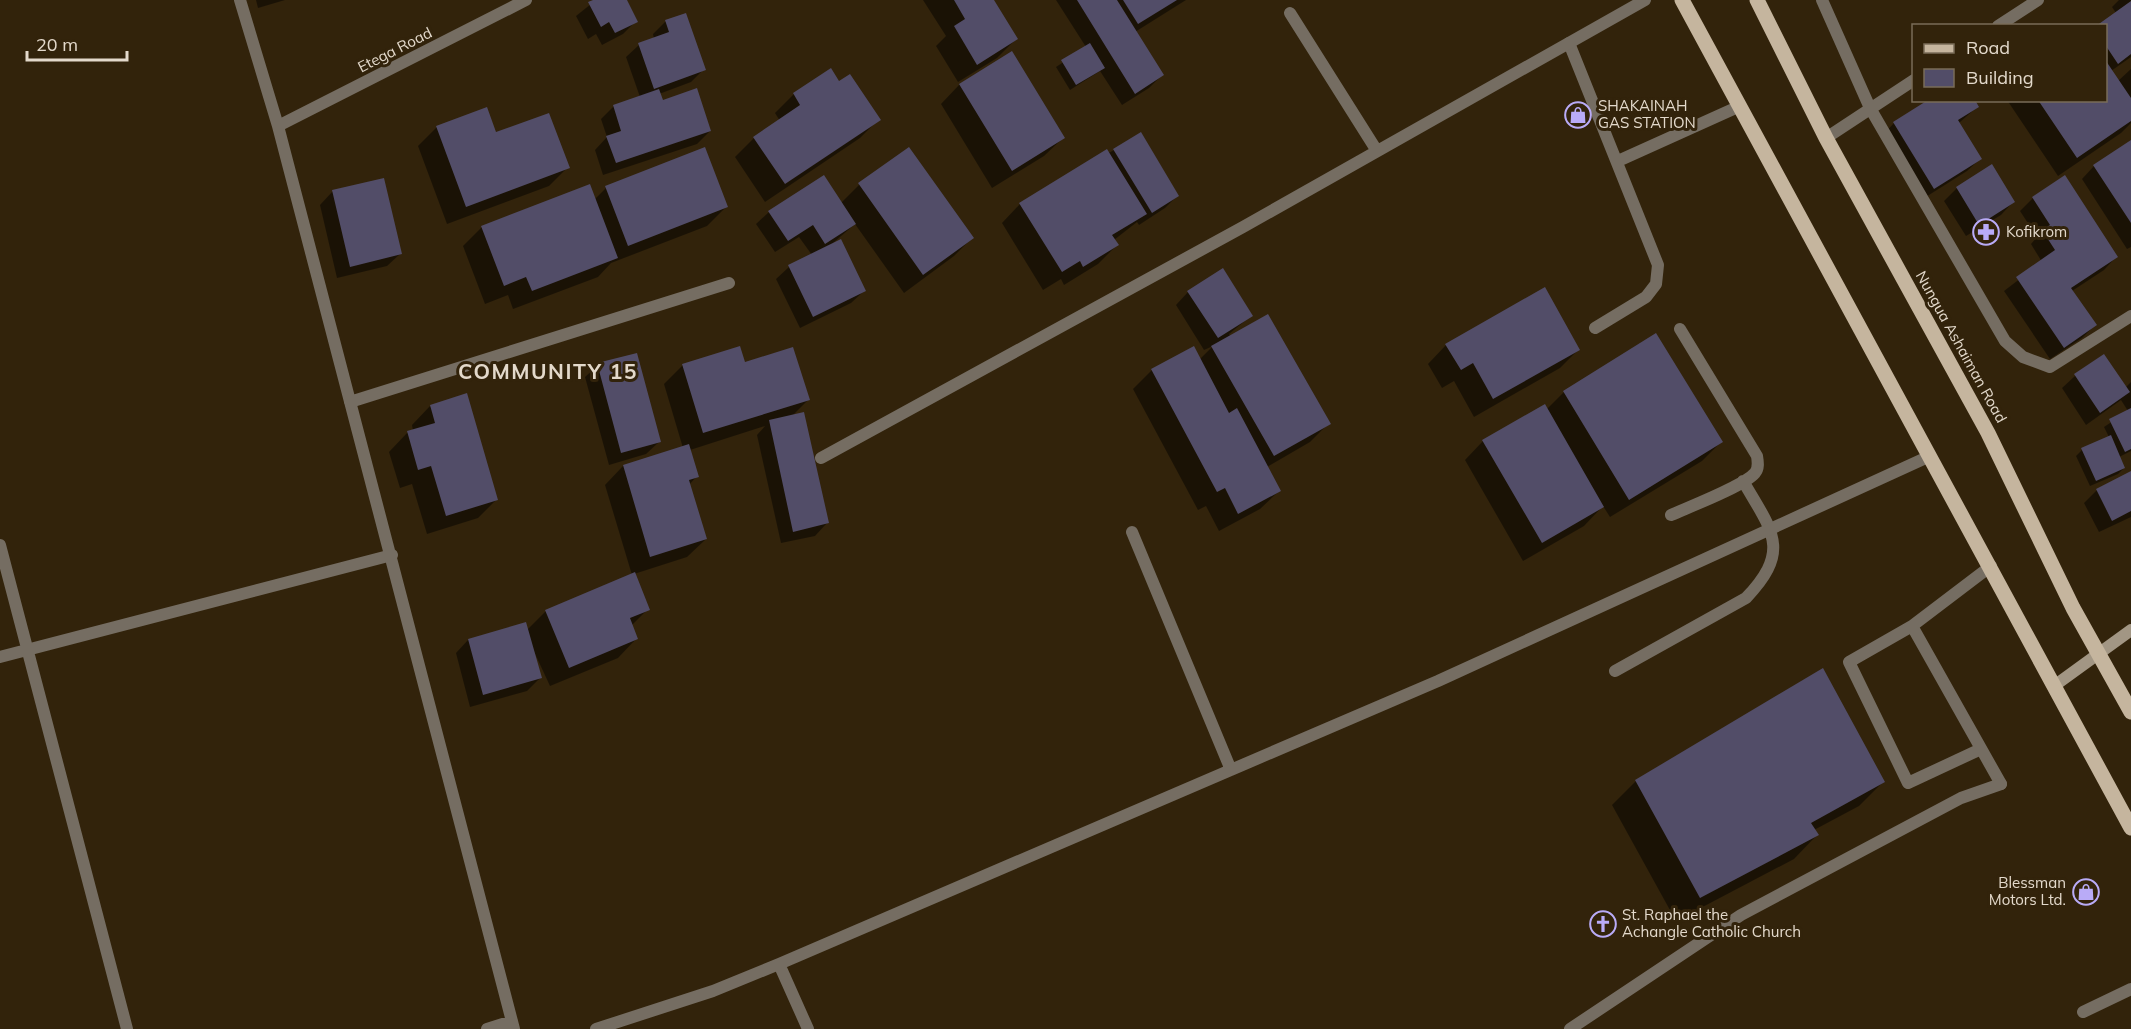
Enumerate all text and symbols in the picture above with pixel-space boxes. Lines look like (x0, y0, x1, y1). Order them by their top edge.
street label: Etega Road (354, 23, 435, 76)
scale bar (27, 24, 128, 62)
legend (1912, 24, 2107, 102)
text: 20 m (36, 33, 78, 56)
text: Road (1966, 36, 2010, 59)
text: Building (1966, 66, 2034, 89)
place label: SHAKAINAH GAS STATION (1598, 96, 1696, 132)
shop icon: SHAKAINAH GAS STATION (1563, 100, 1593, 130)
pharmacy icon: Kofikrom (1971, 217, 2001, 247)
place label: Kofikrom (2006, 222, 2067, 241)
street label: Nungua Ashaiman Road (1912, 268, 2011, 426)
district label: COMMUNITY 15 (458, 358, 638, 384)
place label: Blessman Motors Ltd. (1989, 873, 2066, 909)
shop icon: Blessman Motors Ltd. (2071, 877, 2101, 907)
place label: St. Raphael the Achangle Catholic Church (1622, 905, 1801, 941)
church icon: St. Raphael the Achangle Catholic Church (1588, 909, 1618, 939)

